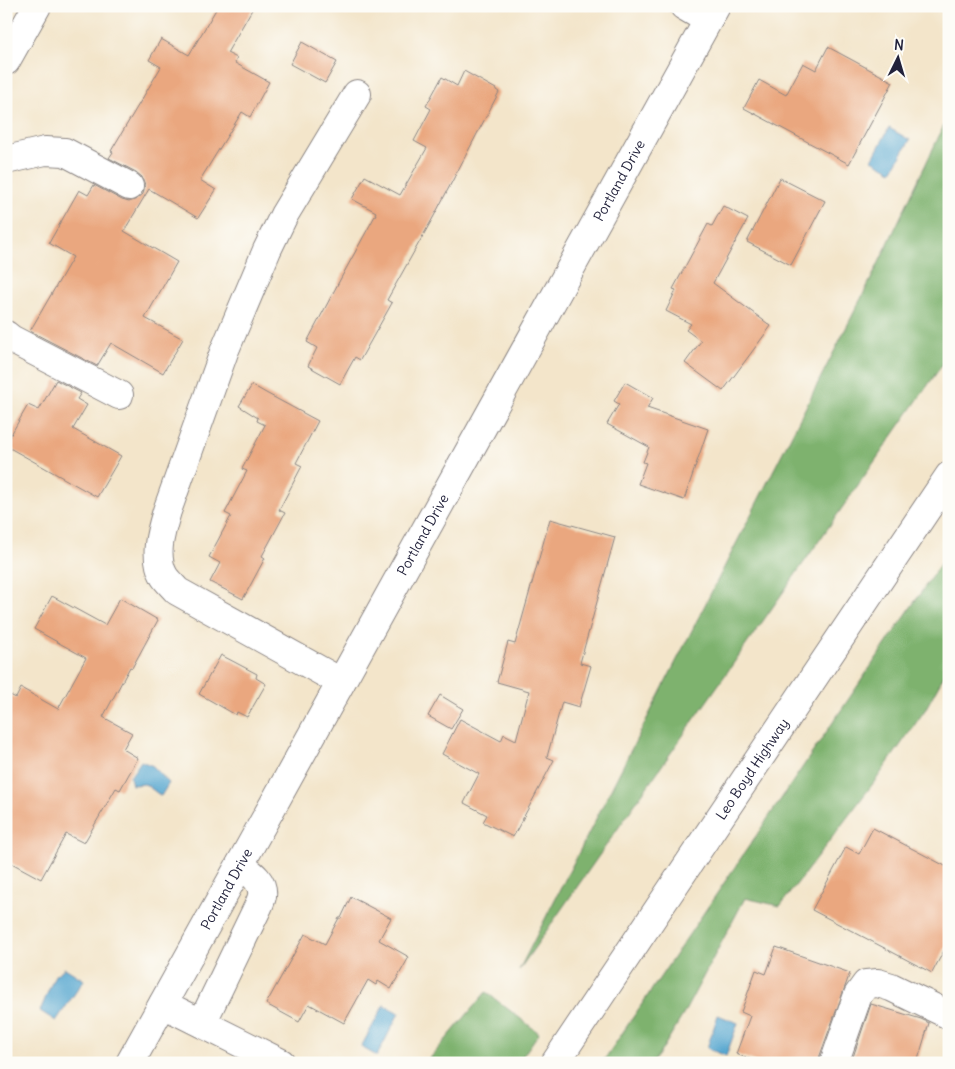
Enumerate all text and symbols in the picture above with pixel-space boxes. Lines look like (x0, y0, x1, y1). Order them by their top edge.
north arrow (872, 32, 922, 82)
text: N (894, 36, 905, 54)
street label: Portland Drive (589, 137, 649, 224)
street label: Portland Drive (393, 491, 453, 579)
street label: Leo Boyd Highway (712, 715, 793, 823)
street label: Portland Drive (197, 845, 256, 933)

